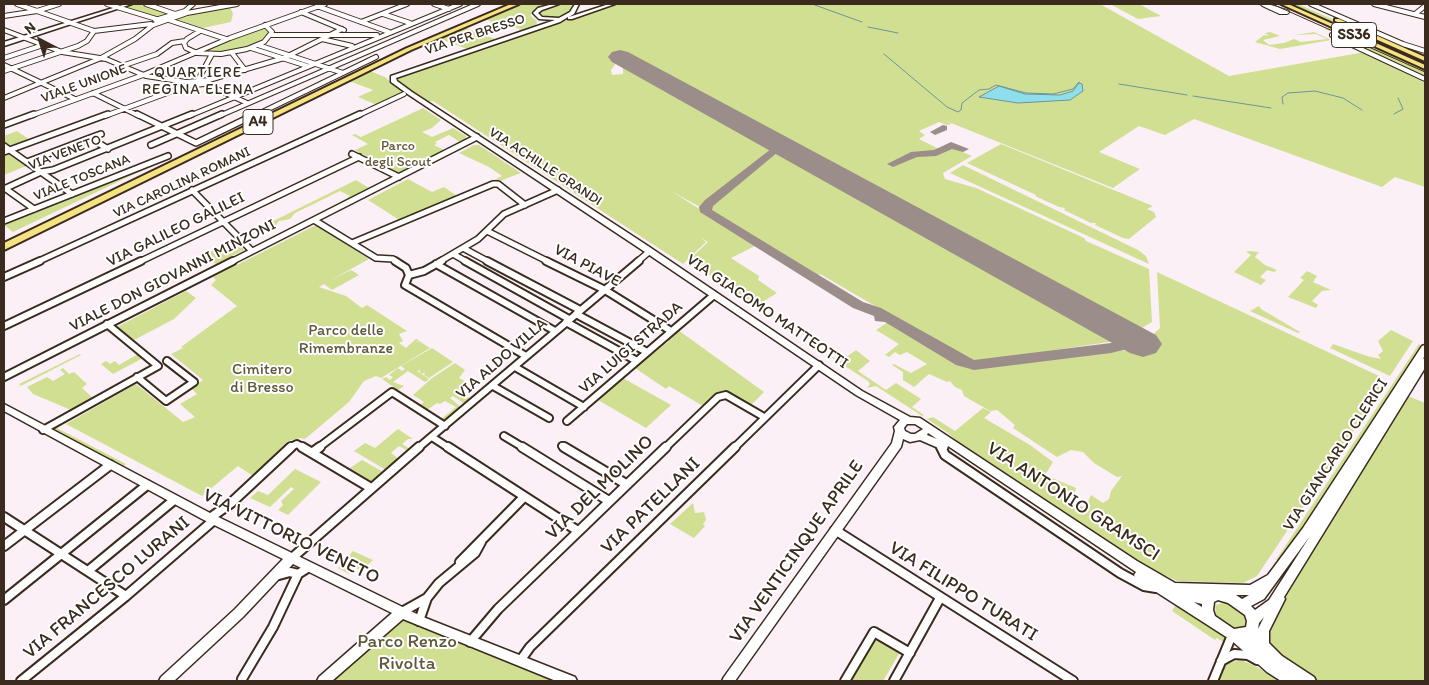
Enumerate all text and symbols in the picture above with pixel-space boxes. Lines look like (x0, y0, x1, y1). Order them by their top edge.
street label: VIA PER BRESSO (423, 11, 527, 59)
north arrow (15, 15, 65, 65)
text: N (21, 19, 39, 38)
road number: SS36 (1332, 22, 1376, 48)
street label: VIALE UNIONE (39, 61, 129, 107)
district label: QUARTIERE REGINA ELENA (141, 64, 255, 99)
road number: A4 (243, 110, 273, 134)
street label: VIA ACHILLE GRANDI (485, 124, 605, 210)
street label: VIA VENETO (26, 131, 104, 175)
park label: Parco degli Scout (365, 138, 431, 170)
street label: VIA CAROLINA ROMANI (111, 144, 253, 222)
street label: VIALE TOSCANA (31, 151, 133, 205)
street label: VIA GALILEO GALILEI (104, 188, 248, 272)
street label: VIALE DON GIOVANNI MINZONI (67, 215, 279, 337)
street label: VIA PIAVE (550, 240, 624, 292)
street label: VIA GIACOMO MATTEOTTI (682, 251, 852, 373)
street label: VIA LUIGI STRADA (575, 298, 687, 398)
street label: VIA ALDO VILLA (452, 314, 552, 404)
park label: Parco delle Rimembranze (299, 321, 393, 359)
park label: Cimitero di Bresso (230, 360, 294, 398)
street label: VIA GIANCARLO CLERICI (1279, 375, 1393, 535)
street label: VIA DEL MOLINO (541, 431, 659, 545)
street label: VIA ANTONIO GRAMSCI (982, 438, 1164, 566)
street label: VIA PATELLANI (596, 453, 706, 559)
street label: VIA VENTICINQUE APRILE (725, 456, 869, 648)
street label: VIA VITTORIO VENETO (199, 484, 383, 590)
street label: VIA FRANCESCO LURANI (19, 512, 195, 664)
street label: VIA FILIPPO TURATI (884, 537, 1042, 647)
park label: Parco Renzo Rivolta (357, 631, 457, 675)

